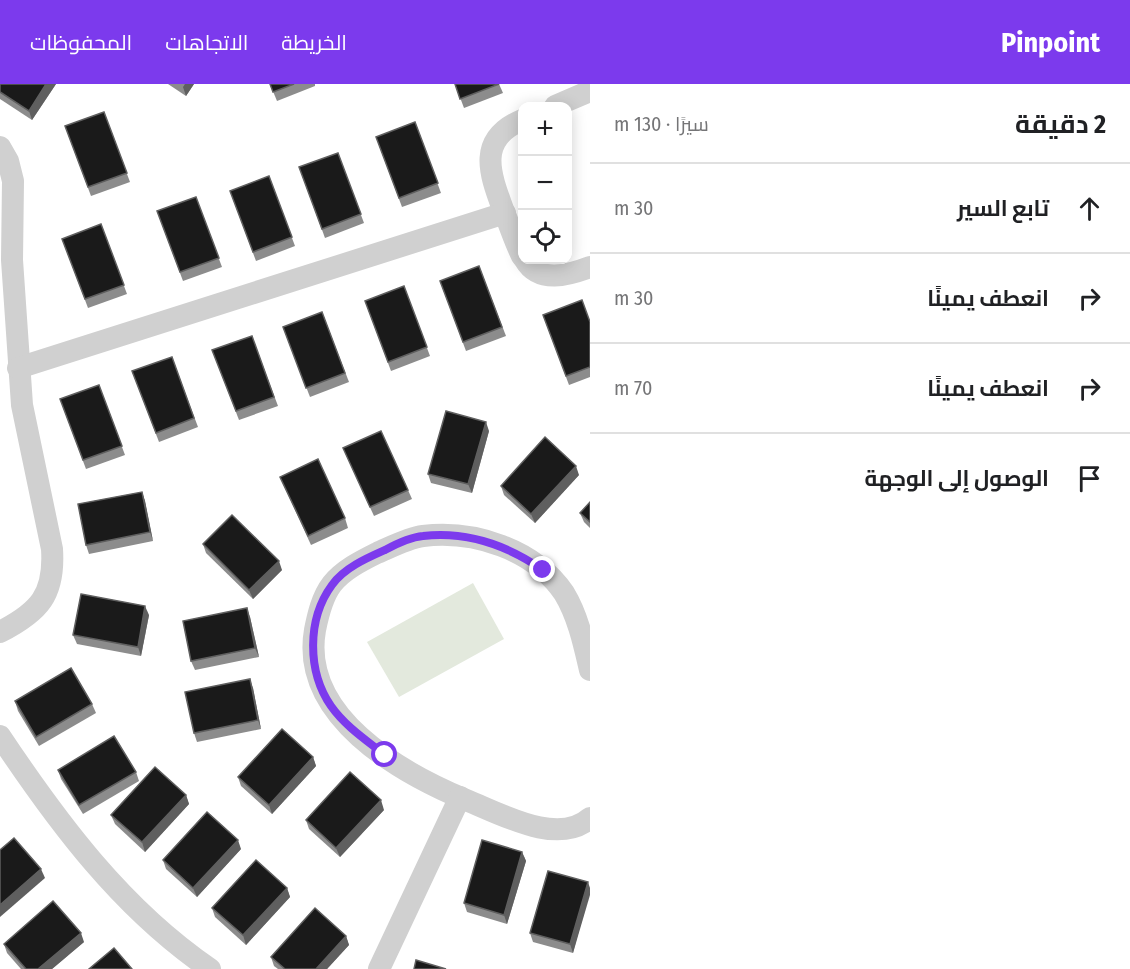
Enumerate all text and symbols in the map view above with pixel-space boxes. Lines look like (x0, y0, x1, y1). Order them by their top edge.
text: Pinpoint (1001, 26, 1100, 59)
text: المحفوظات (30, 30, 132, 56)
text: الاتجاهات (165, 30, 248, 56)
text: الخريطة (281, 30, 347, 56)
map controls (518, 102, 572, 264)
button: + (518, 102, 572, 156)
text: 2 دقيقة (1015, 109, 1106, 140)
text: سيرًا · 130 m (614, 112, 709, 136)
button: − (518, 156, 572, 210)
icon: ahead (1073, 192, 1106, 225)
text: تابع السير (957, 195, 1049, 222)
text: 30 m (614, 196, 654, 220)
button: locate (518, 210, 572, 264)
icon: right (1073, 282, 1106, 315)
text: انعطف يمينًا (927, 285, 1049, 312)
text: 30 m (614, 286, 654, 310)
icon: right (1073, 372, 1106, 405)
text: انعطف يمينًا (927, 375, 1049, 402)
text: 70 m (614, 376, 652, 400)
icon: arrive (1073, 462, 1106, 495)
text: الوصول إلى الوجهة (865, 465, 1049, 492)
route end (529, 556, 555, 582)
route start (371, 741, 397, 767)

